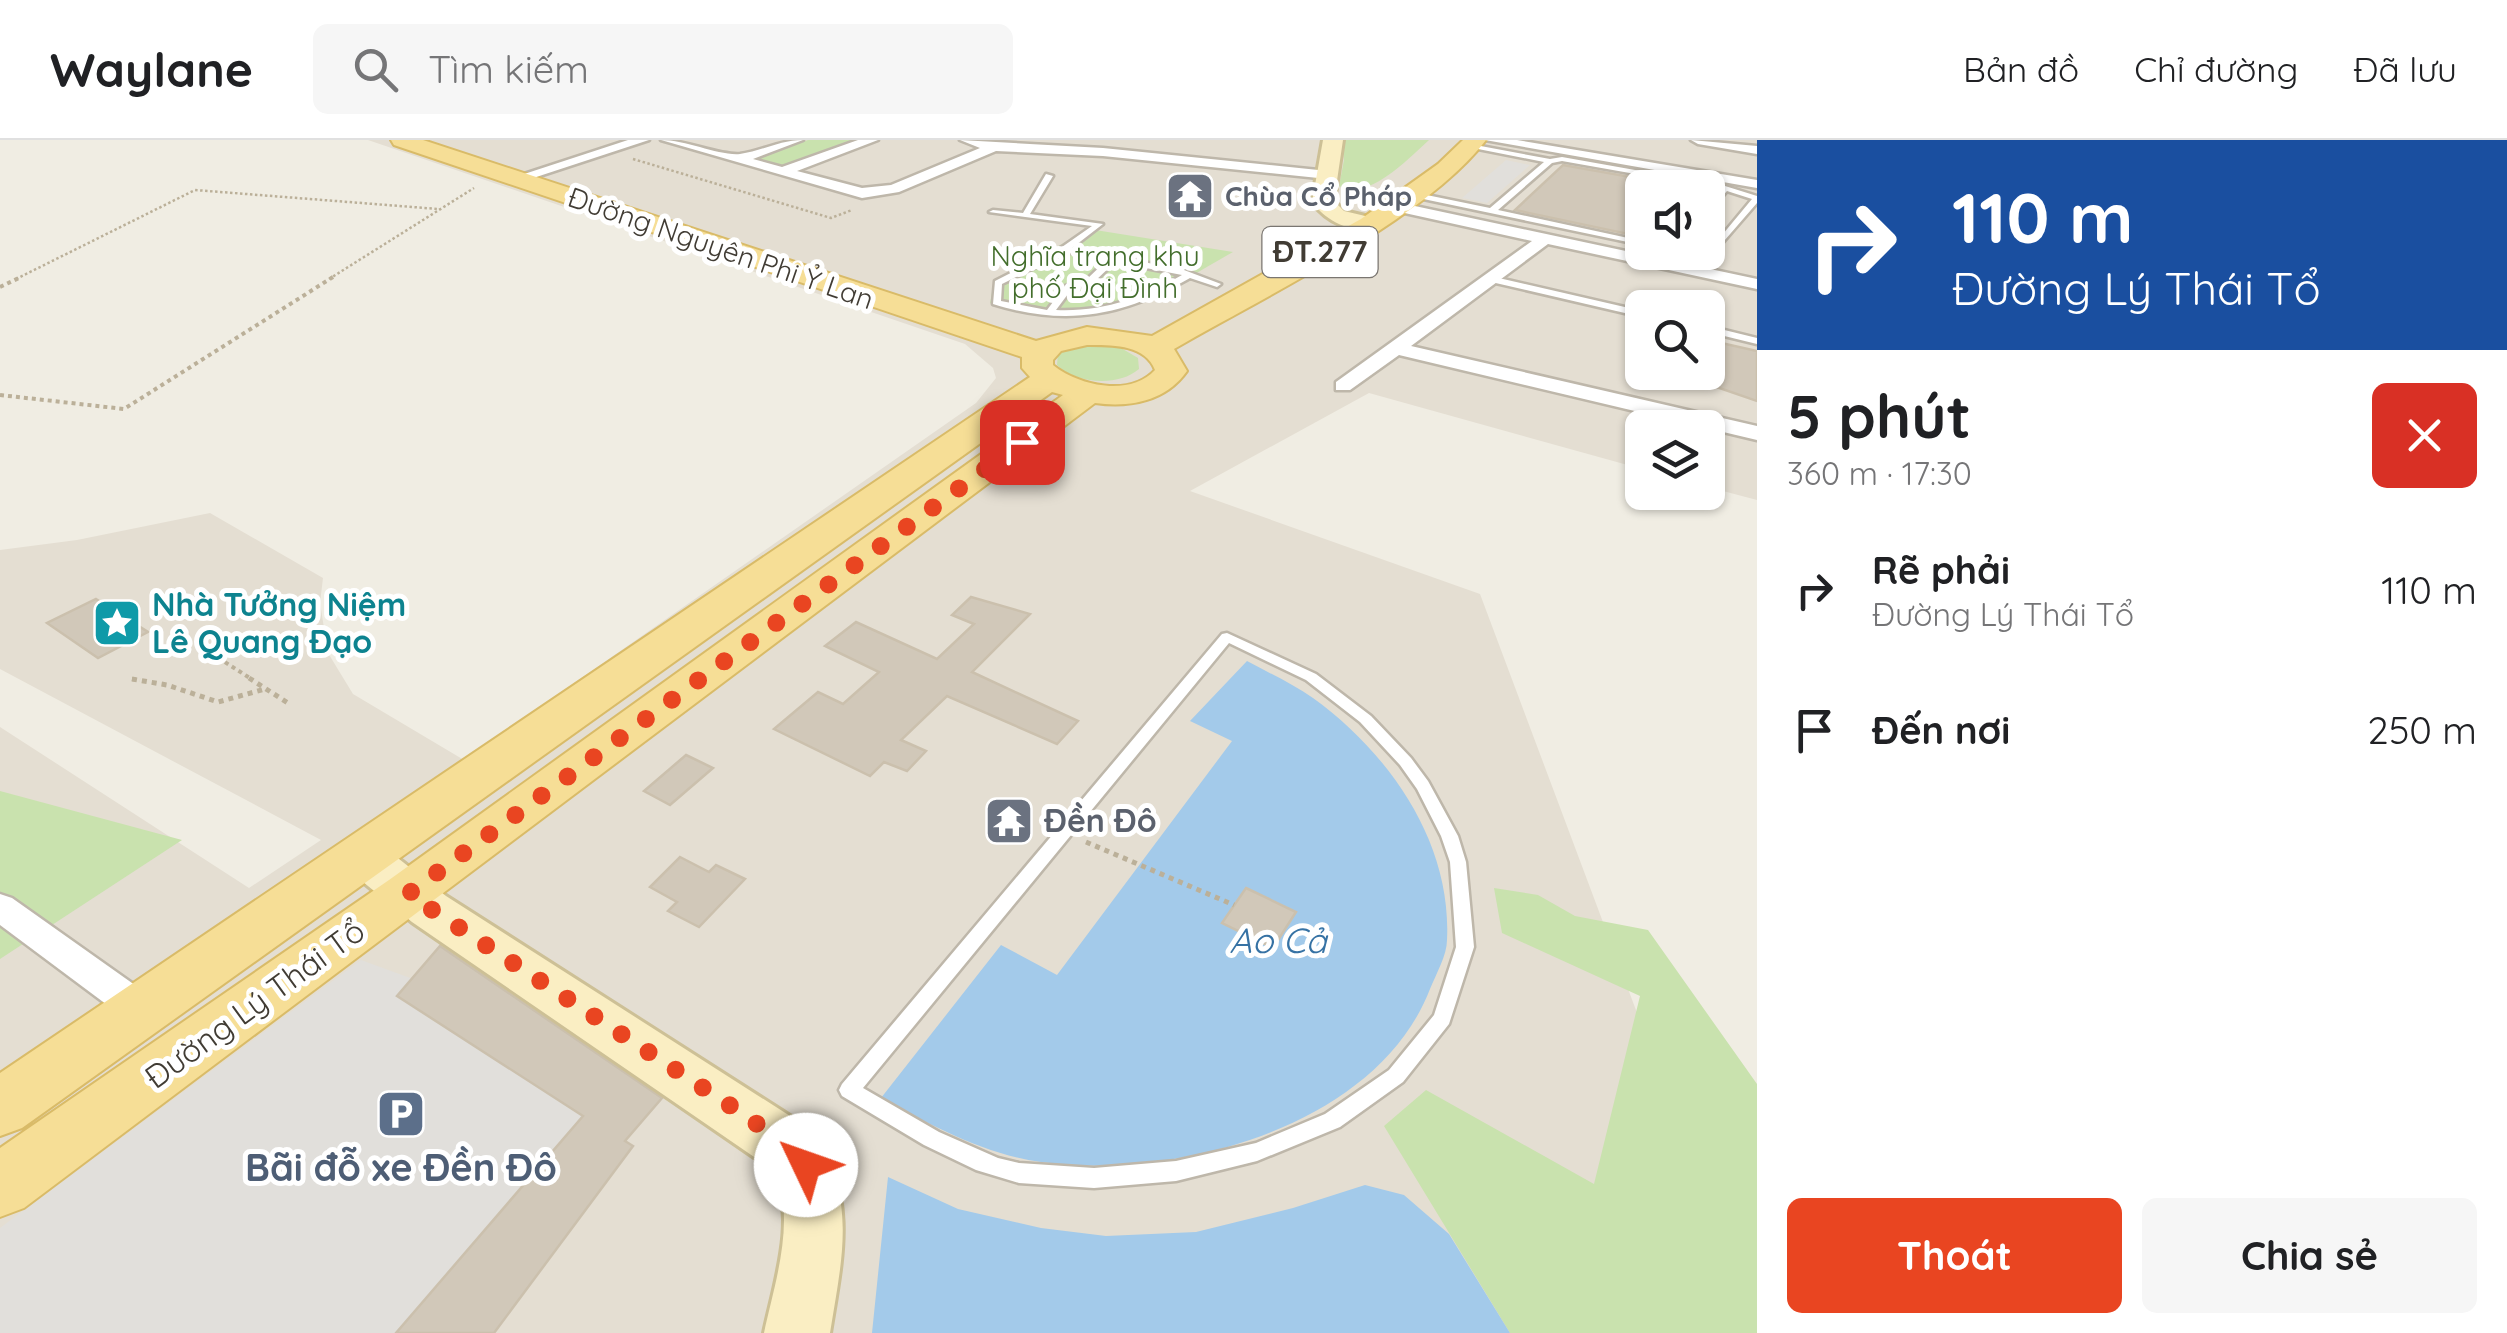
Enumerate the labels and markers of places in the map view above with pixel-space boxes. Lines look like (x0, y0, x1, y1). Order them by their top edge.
temple icon: Chùa Cổ Pháp (1164, 170, 1216, 222)
place label: Chùa Cổ Pháp (1225, 178, 1412, 213)
pin (980, 400, 1065, 485)
place label: Nhà Tưởng Niệm Lê Quang Đạo (152, 584, 406, 661)
place icon: Nhà Tưởng Niệm Lê Quang Đạo (91, 597, 143, 649)
temple icon: Đền Đô (983, 795, 1035, 847)
place label: Đền Đô (1043, 800, 1157, 840)
parking icon: Bãi đỗ xe Đền Đô (375, 1088, 427, 1140)
place label: Bãi đỗ xe Đền Đô (245, 1143, 557, 1191)

